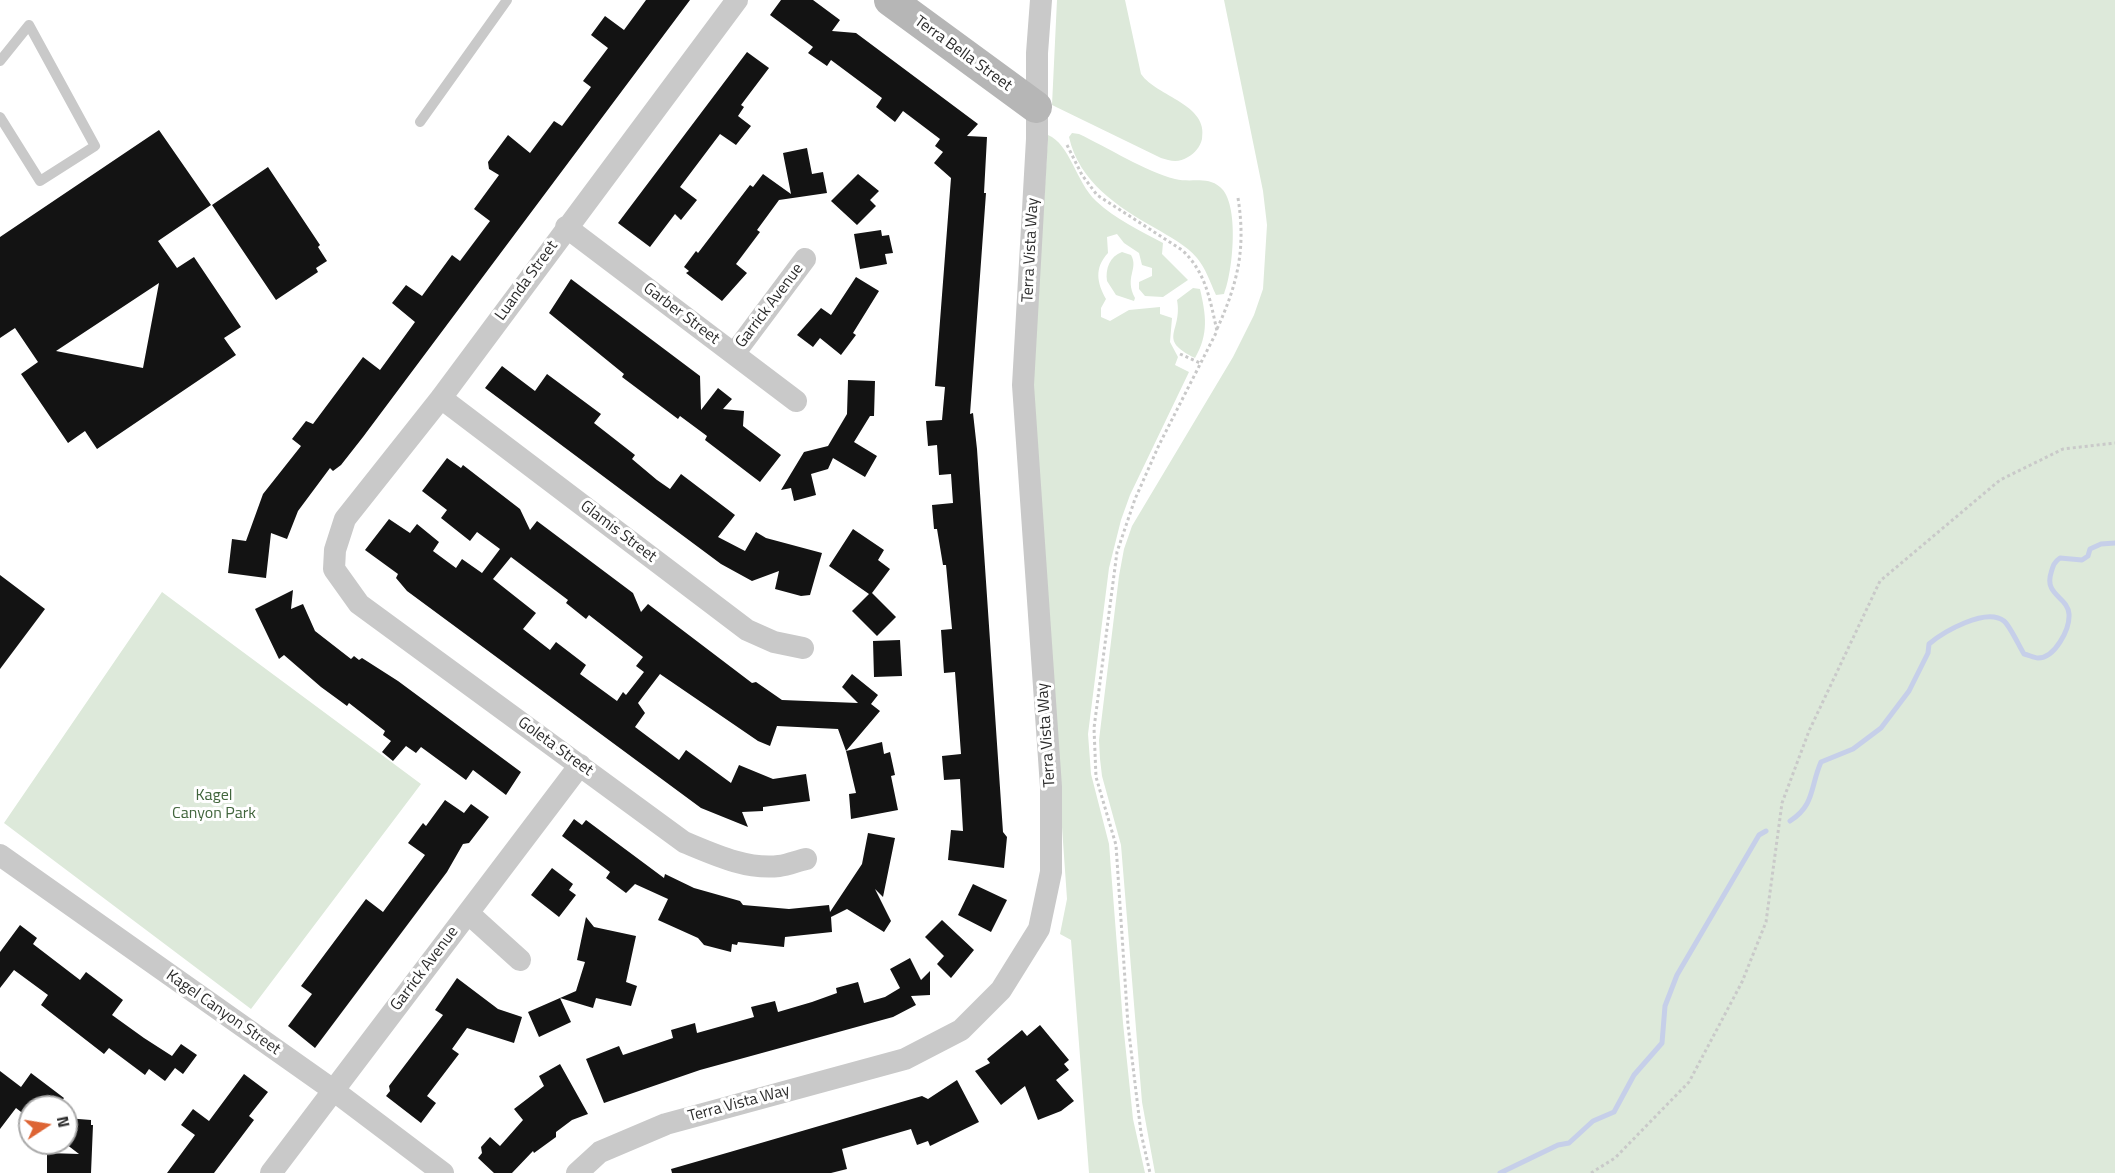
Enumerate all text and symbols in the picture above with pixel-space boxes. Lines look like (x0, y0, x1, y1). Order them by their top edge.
street label: Terra Bella Street (911, 12, 1015, 96)
street label: Terra Vista Way (1019, 197, 1043, 303)
street label: Luanda Street (492, 237, 562, 325)
street label: Garrick Avenue (732, 260, 808, 352)
street label: Garber Street (639, 279, 723, 349)
street label: Glamis Street (576, 497, 660, 567)
street label: Terra Vista Way (1034, 682, 1060, 788)
street label: Goleta Street (514, 713, 596, 781)
park label: Kagel Canyon Park (172, 786, 256, 824)
street label: Garrick Avenue (387, 923, 463, 1015)
street label: Kagel Canyon Street (162, 966, 284, 1060)
street label: Terra Vista Way (686, 1081, 792, 1127)
north arrow (18, 1095, 78, 1155)
text: N (51, 1114, 77, 1130)

